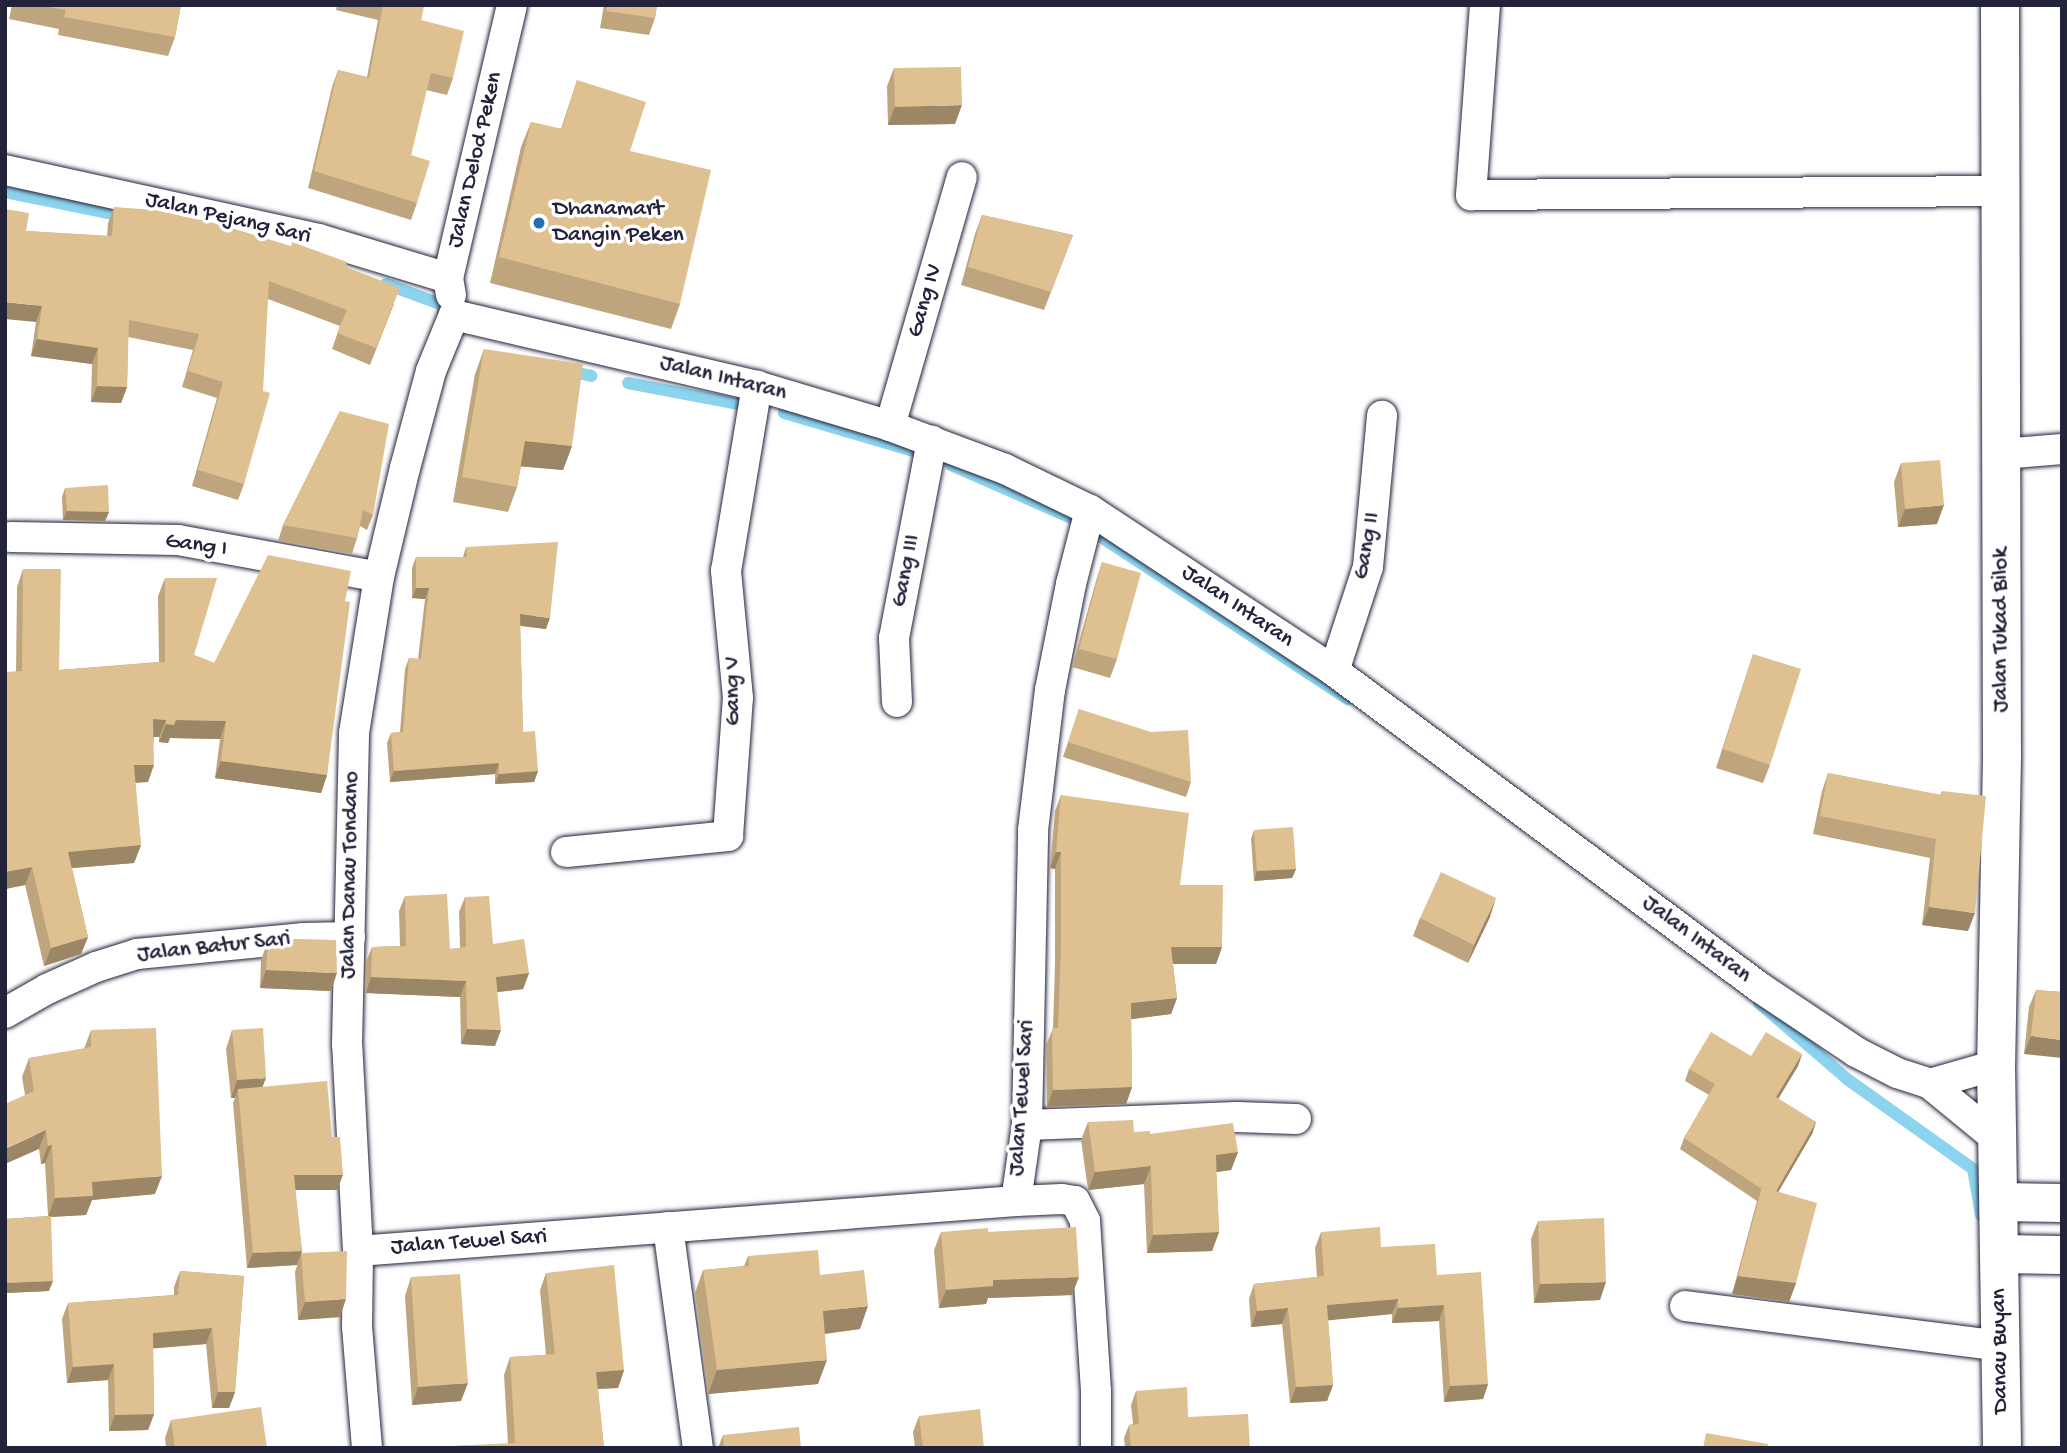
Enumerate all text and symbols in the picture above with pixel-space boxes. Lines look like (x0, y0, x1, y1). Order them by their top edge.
street label: Jalan Delod Peken (442, 69, 510, 251)
street label: Jalan Pejang Sari (142, 187, 314, 251)
place label: Dhanamart Dangin Peken (553, 196, 684, 250)
marker: Dhanamart Dangin Peken (531, 215, 547, 231)
street label: Gang IV (902, 261, 950, 341)
street label: Jalan Intaran (657, 350, 789, 408)
street label: Gang II (1349, 510, 1387, 582)
street label: Gang I (163, 528, 229, 564)
street label: Gang III (886, 532, 928, 610)
street label: Jalan Tukad Bilok (1988, 548, 2016, 712)
street label: Jalan Intaran (1176, 559, 1298, 655)
street label: Gang V (720, 656, 748, 726)
street label: Jalan Danau Tondano (335, 771, 367, 979)
street label: Jalan Intaran (1636, 890, 1756, 990)
street label: Jalan Batur Sari (136, 926, 292, 970)
street label: Jalan Tewel Sari (1004, 1019, 1042, 1177)
street label: Jalan Tewel Sari (390, 1224, 548, 1262)
street label: Danau Buyan (1986, 1288, 2016, 1414)

